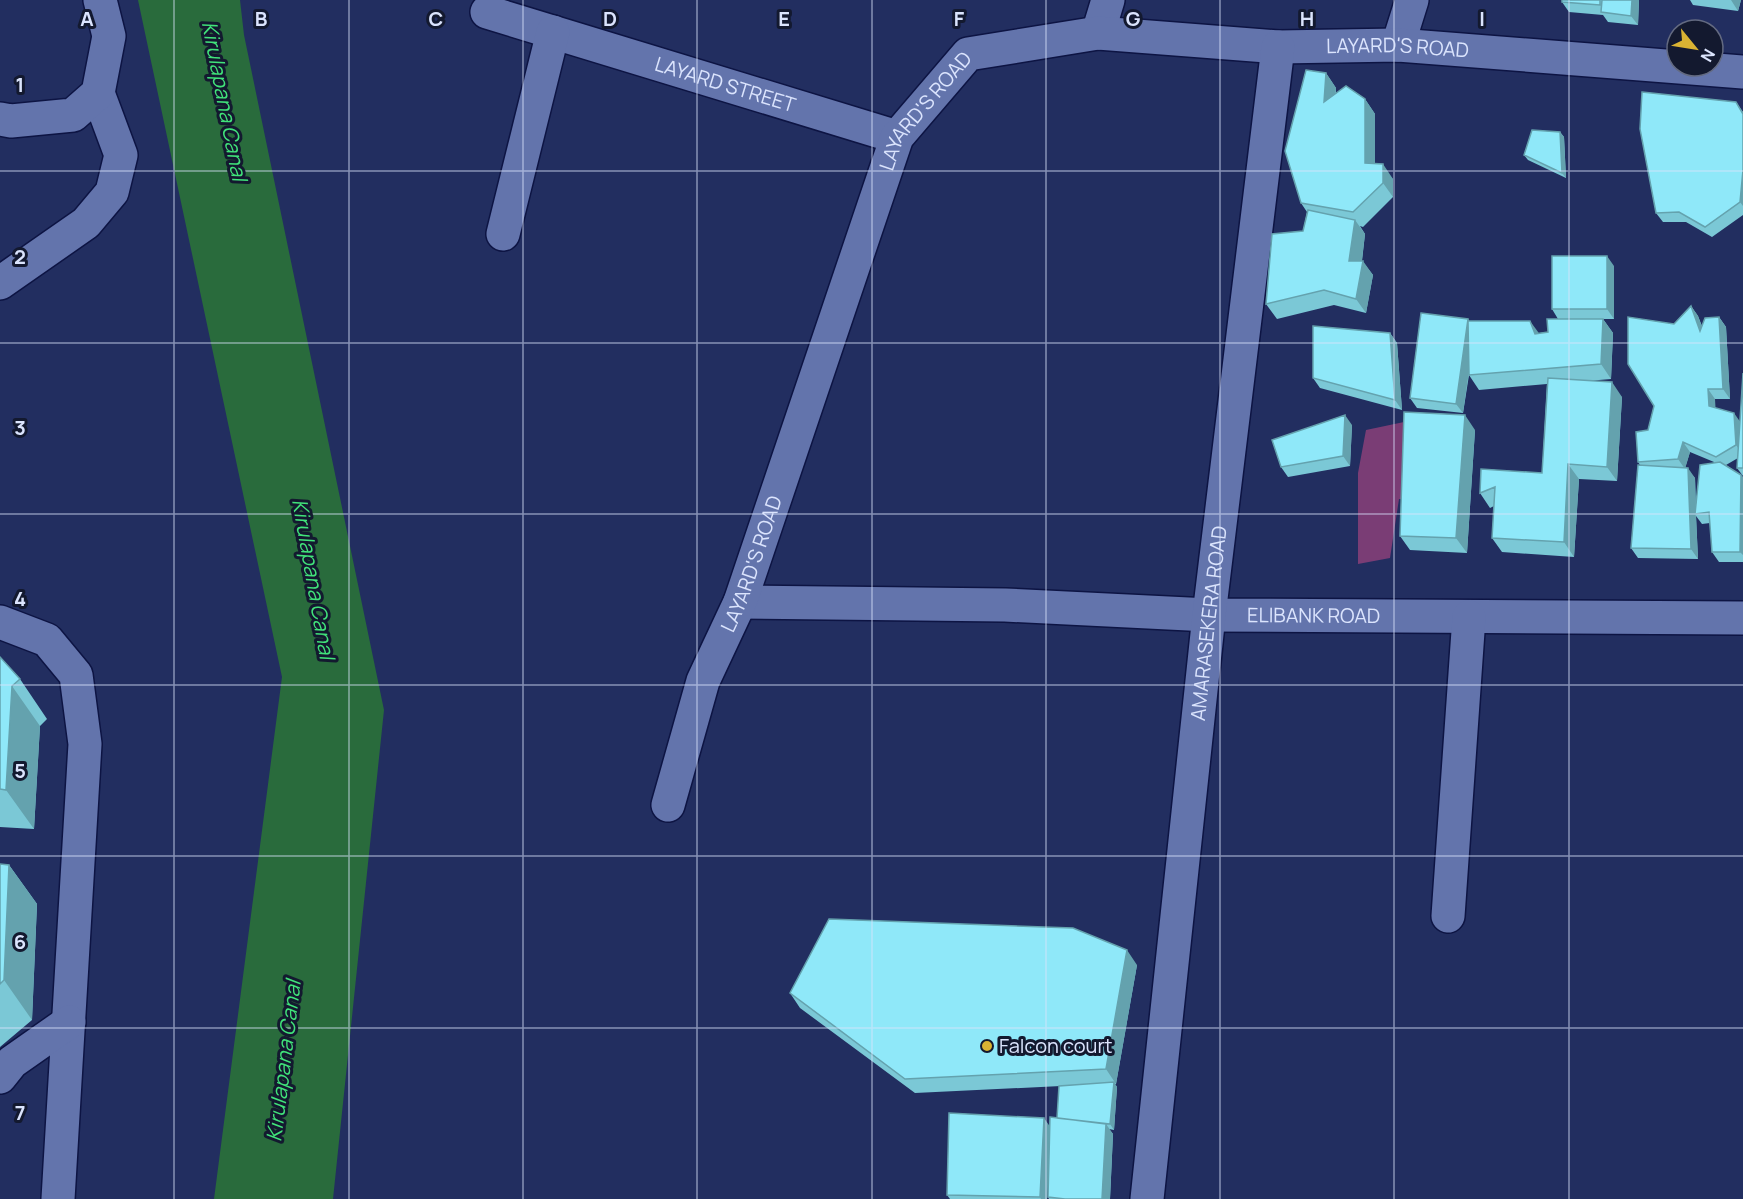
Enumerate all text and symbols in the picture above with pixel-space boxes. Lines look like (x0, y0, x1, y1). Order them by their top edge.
text: A (80, 5, 94, 32)
text: B (255, 5, 268, 32)
text: C (429, 5, 443, 32)
text: D (603, 5, 617, 32)
text: E (778, 5, 790, 32)
text: F (954, 5, 965, 32)
text: G (1126, 5, 1141, 32)
text: H (1300, 5, 1314, 32)
text: I (1479, 5, 1485, 32)
north arrow (1665, 18, 1725, 78)
water label: Kirulapana Canal (196, 19, 255, 186)
street label: LAYARD'S ROAD (1326, 31, 1470, 64)
street label: LAYARD'S ROAD (873, 45, 978, 174)
text: N (1696, 45, 1720, 66)
street label: LAYARD STREET (652, 50, 799, 118)
text: 1 (16, 71, 24, 98)
text: 2 (14, 243, 26, 270)
text: 3 (14, 414, 26, 441)
street label: LAYARD'S ROAD (714, 492, 788, 636)
water label: Kirulapana Canal (286, 497, 342, 664)
street label: AMARASEKERA ROAD (1184, 524, 1233, 722)
text: 4 (14, 585, 26, 612)
street label: ELIBANK ROAD (1247, 601, 1380, 629)
text: 5 (14, 757, 26, 784)
text: 6 (14, 928, 26, 955)
water label: Kirulapana Canal (259, 976, 307, 1143)
place label: Falcon court (999, 1032, 1113, 1059)
marker: Falcon court (980, 1039, 994, 1053)
text: 7 (15, 1099, 25, 1126)

